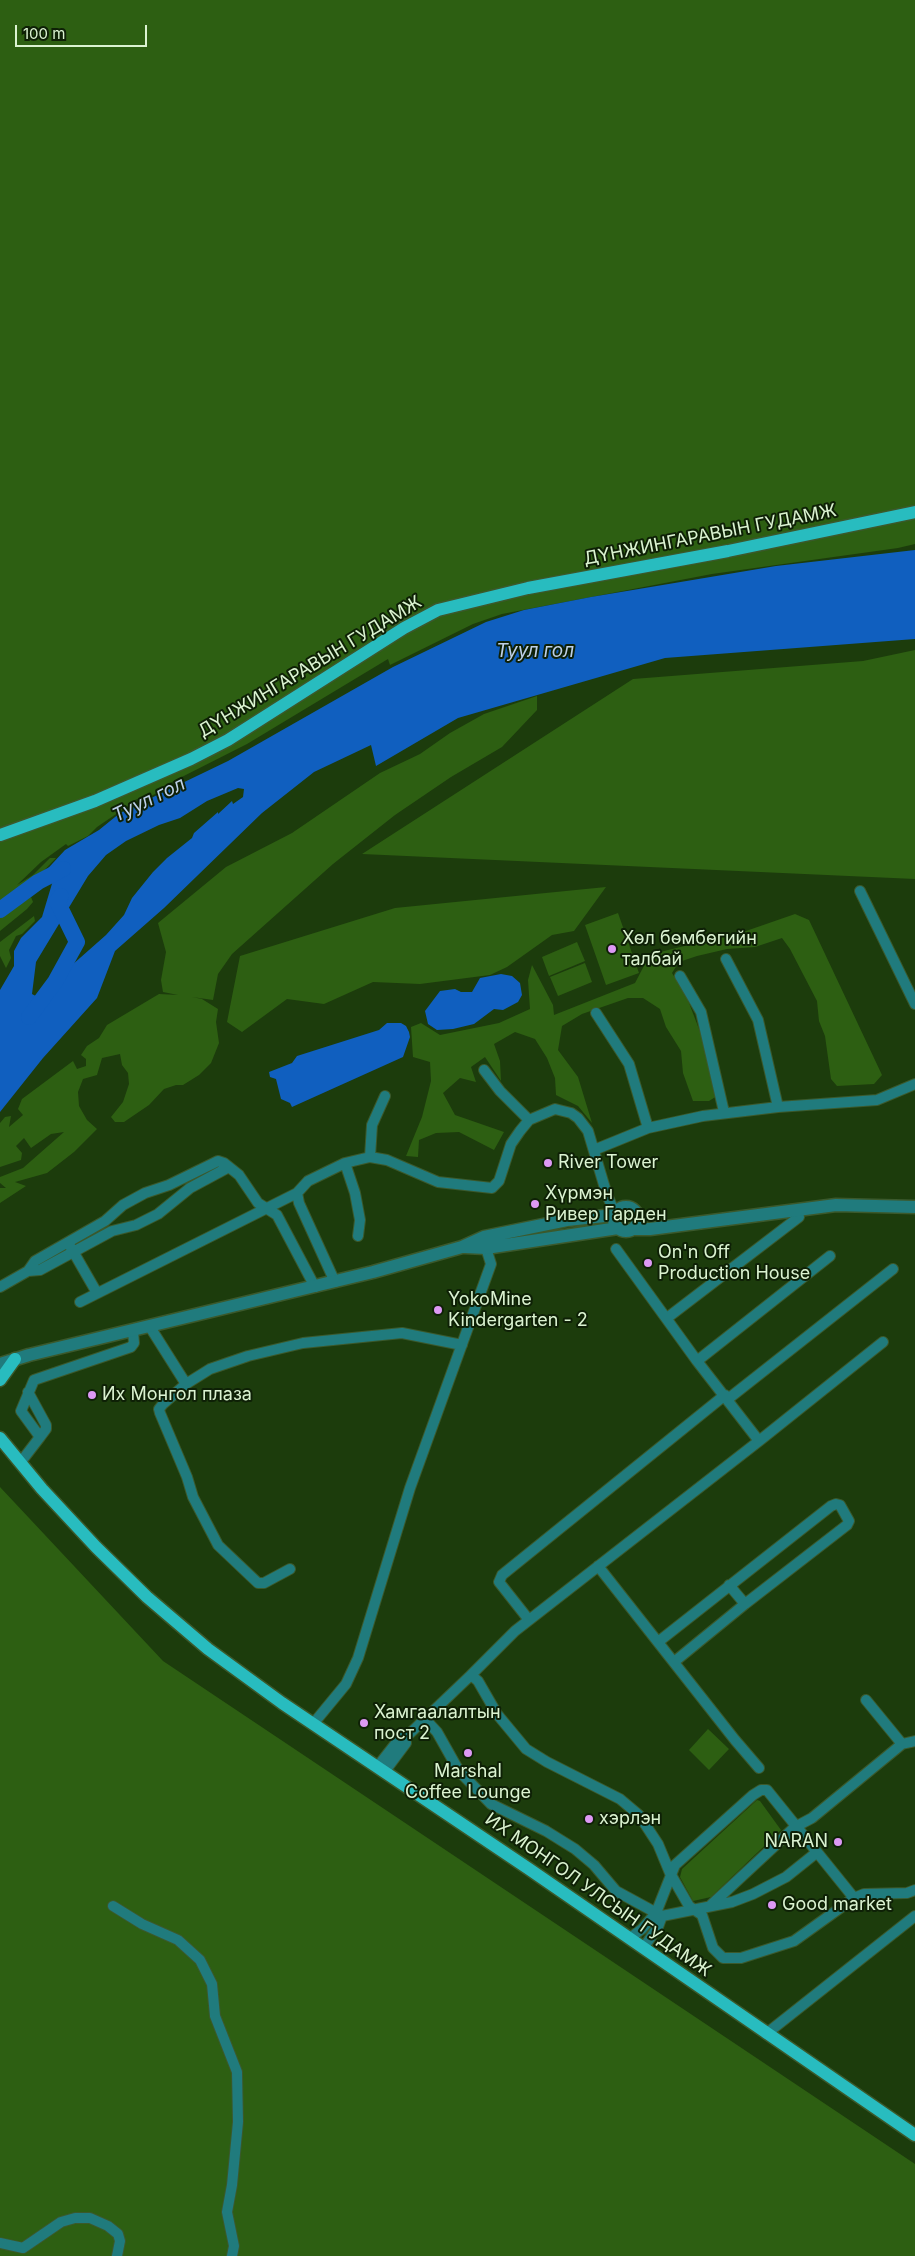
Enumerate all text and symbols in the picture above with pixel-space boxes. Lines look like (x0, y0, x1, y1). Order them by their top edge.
scale bar (18, 15, 150, 47)
text: 100 m (23, 24, 65, 43)
street label: ДҮНЖИНГАРАВЫН ГУДАМЖ (582, 500, 838, 570)
street label: ДҮНЖИНГАРАВЫН ГУДАМЖ (194, 592, 426, 742)
water label: Туул гол (496, 640, 574, 662)
water label: Туул гол (109, 773, 189, 827)
place label: Хөл бөмбөгийн талбай (622, 928, 757, 971)
marker: Хөл бөмбөгийн талбай (606, 943, 618, 955)
place label: River Tower (558, 1152, 658, 1174)
marker: River Tower (542, 1157, 554, 1169)
place label: Хүрмэн Ривер Гарден (545, 1183, 667, 1226)
marker: Хүрмэн Ривер Гарден (529, 1198, 541, 1210)
place label: On'n Off Production House (658, 1242, 810, 1284)
marker: On'n Off Production House (642, 1257, 654, 1269)
place label: YokoMine Kindergarten - 2 (448, 1289, 588, 1332)
marker: YokoMine Kindergarten - 2 (432, 1304, 444, 1316)
place label: Их Монгол плаза (102, 1384, 252, 1406)
marker: Их Монгол плаза (86, 1389, 98, 1401)
place label: Хамгаалалтын пост 2 (374, 1702, 501, 1745)
marker: Хамгаалалтын пост 2 (358, 1717, 370, 1729)
marker: Marshal Coffee Lounge (462, 1747, 474, 1759)
place label: Marshal Coffee Lounge (405, 1761, 531, 1804)
street label: ИХ МОНГОЛ УЛСЫН ГУДАМЖ (481, 1808, 715, 1982)
place label: хэрлэн (599, 1808, 661, 1830)
marker: хэрлэн (583, 1813, 595, 1825)
place label: NARAN (764, 1831, 828, 1853)
marker: NARAN (832, 1836, 844, 1848)
place label: Good market (782, 1894, 892, 1916)
marker: Good market (766, 1899, 778, 1911)

